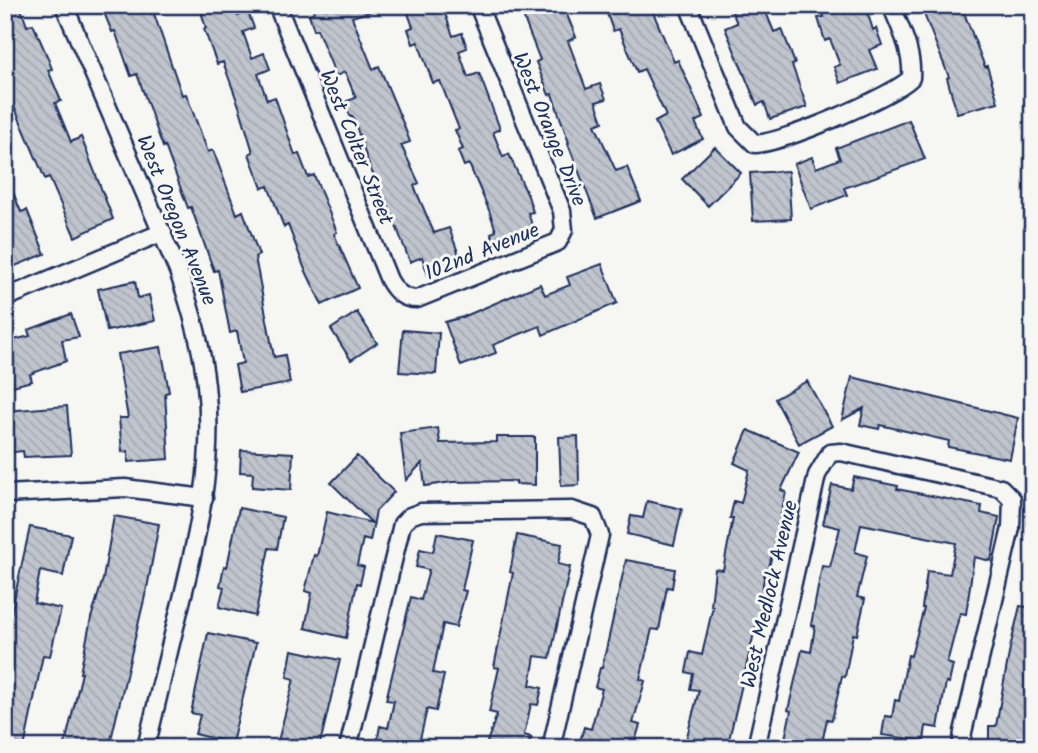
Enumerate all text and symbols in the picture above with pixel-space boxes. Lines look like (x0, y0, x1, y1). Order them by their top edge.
street label: West Orange Drive (503, 47, 595, 212)
street label: West Colter Street (309, 65, 402, 231)
street label: West Oregon Avenue (126, 130, 225, 311)
street label: 102nd Avenue (420, 214, 545, 290)
street label: West Medlock Avenue (733, 497, 808, 692)

